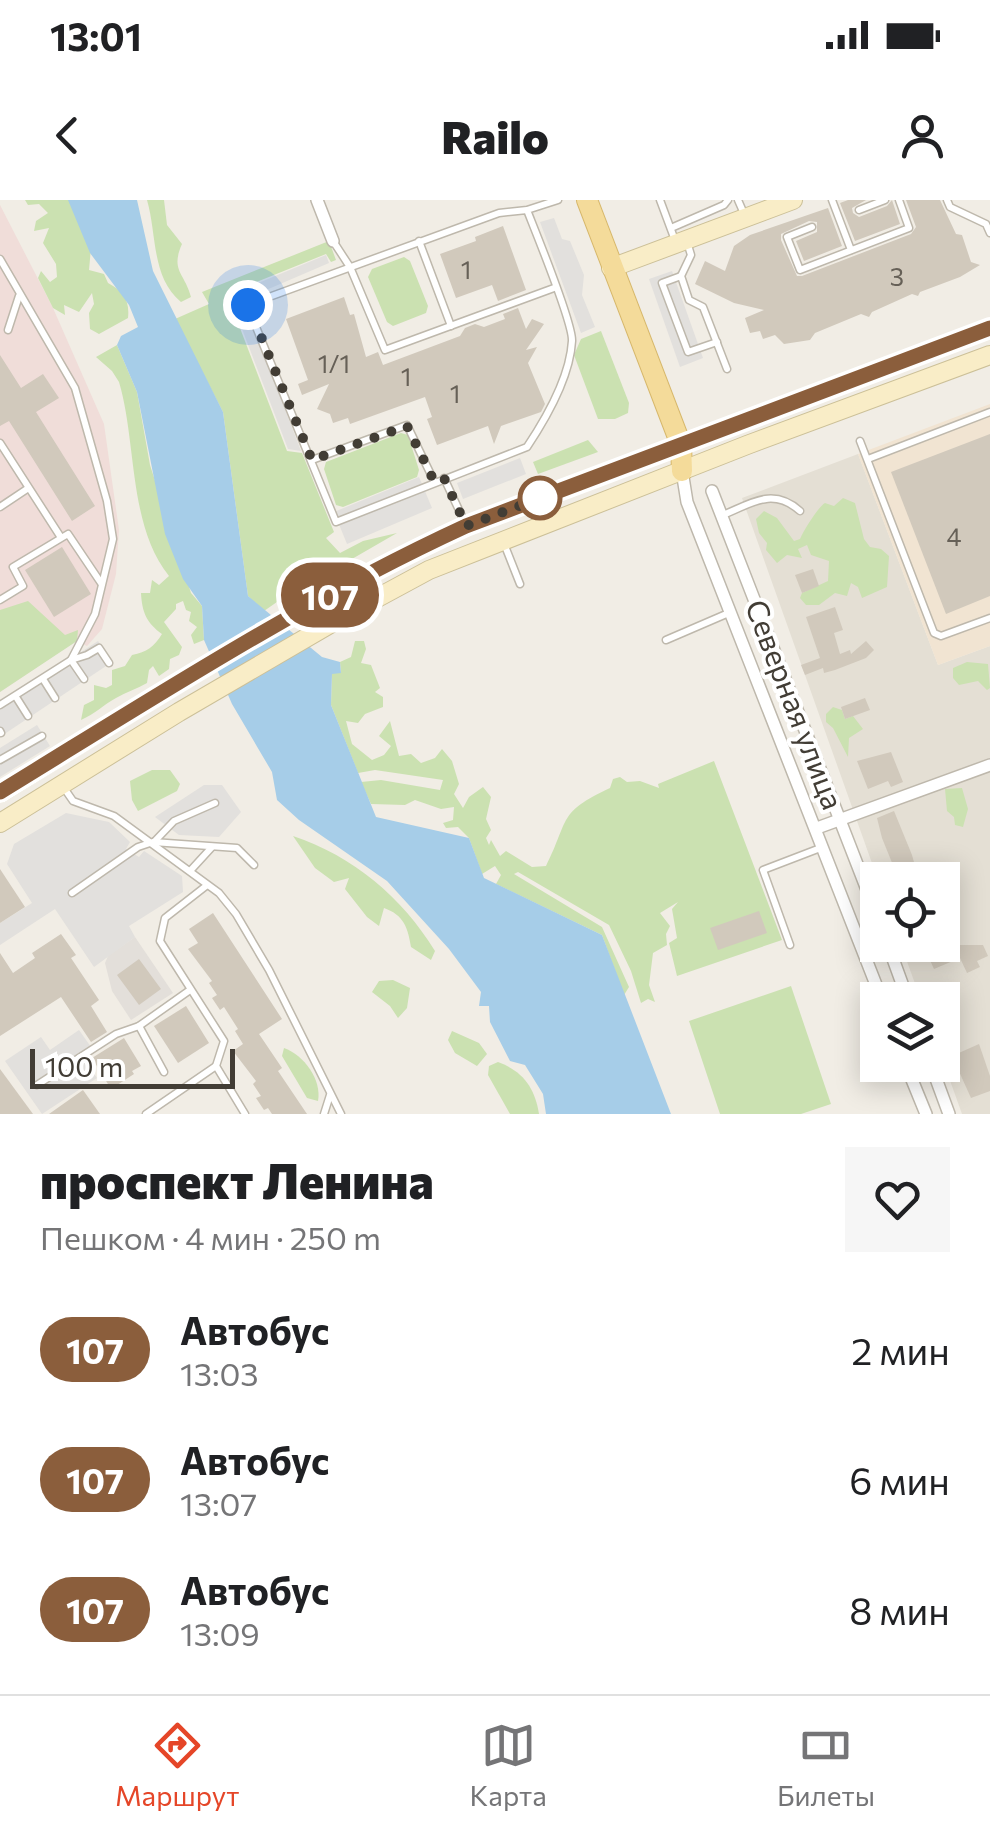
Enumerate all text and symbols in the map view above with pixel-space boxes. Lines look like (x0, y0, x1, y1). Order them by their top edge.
text: 13:01 (50, 12, 142, 59)
icon: back (40, 108, 95, 163)
text: Railo (441, 108, 549, 163)
icon: person (895, 108, 950, 163)
house number: 1 (461, 254, 471, 284)
house number: 3 (890, 261, 904, 291)
your location (223, 280, 273, 330)
house number: 1/1 (318, 348, 350, 378)
house number: 1 (401, 361, 411, 391)
house number: 1 (450, 378, 460, 408)
unlabelled marker (519, 477, 561, 519)
house number: 4 (946, 521, 962, 551)
line badge: 107 (272, 562, 388, 628)
text: 107 (301, 574, 359, 617)
street label: Северная улица (739, 594, 853, 814)
map controls (860, 862, 960, 1082)
button: locate (860, 862, 960, 962)
button: layers (860, 982, 960, 1082)
scale bar (30, 1044, 235, 1088)
text: 100 m (45, 1049, 123, 1083)
button: heart (845, 1147, 950, 1252)
text: проспект Ленина (40, 1150, 434, 1209)
text: Пешком · 4 мин · 250 m (40, 1217, 381, 1257)
text: Автобус (180, 1306, 330, 1353)
text: 2 мин (851, 1326, 950, 1373)
text: 107 (66, 1328, 124, 1371)
text: 13:03 (180, 1353, 259, 1393)
text: Автобус (180, 1436, 330, 1483)
text: 6 мин (849, 1456, 950, 1503)
text: 107 (66, 1458, 124, 1501)
text: 13:07 (180, 1483, 257, 1523)
text: Автобус (180, 1566, 330, 1613)
text: 8 мин (849, 1586, 950, 1633)
text: 107 (66, 1588, 124, 1631)
text: 13:09 (180, 1613, 260, 1653)
tab: Маршрут (115, 1718, 239, 1812)
tab: Карта (470, 1718, 547, 1812)
tab: Билеты (777, 1718, 875, 1812)

